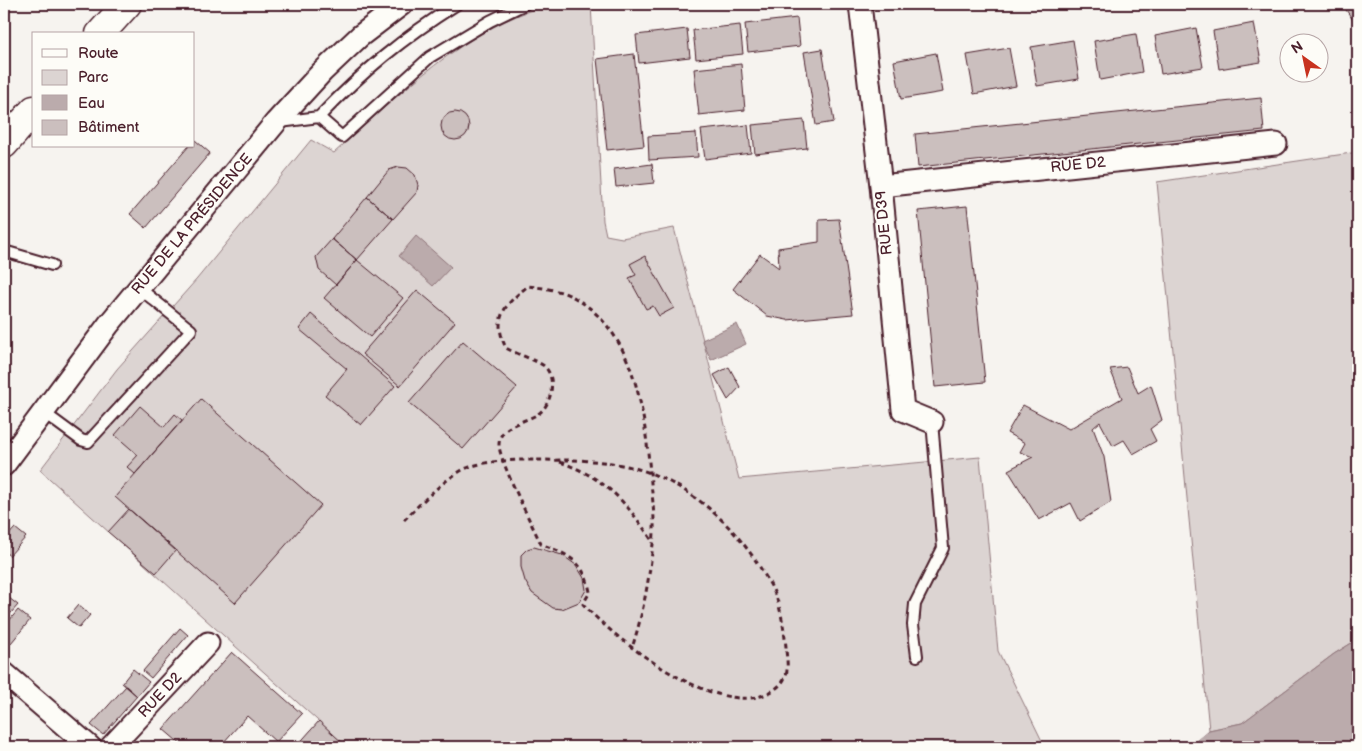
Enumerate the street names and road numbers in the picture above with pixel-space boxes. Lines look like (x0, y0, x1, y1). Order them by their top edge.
street label: RUE DE LA PRÉSIDENCE (127, 150, 257, 298)
street label: RUE D2 (1049, 153, 1107, 177)
street label: RUE D39 (871, 190, 897, 256)
street label: RUE D2 (134, 668, 186, 722)

